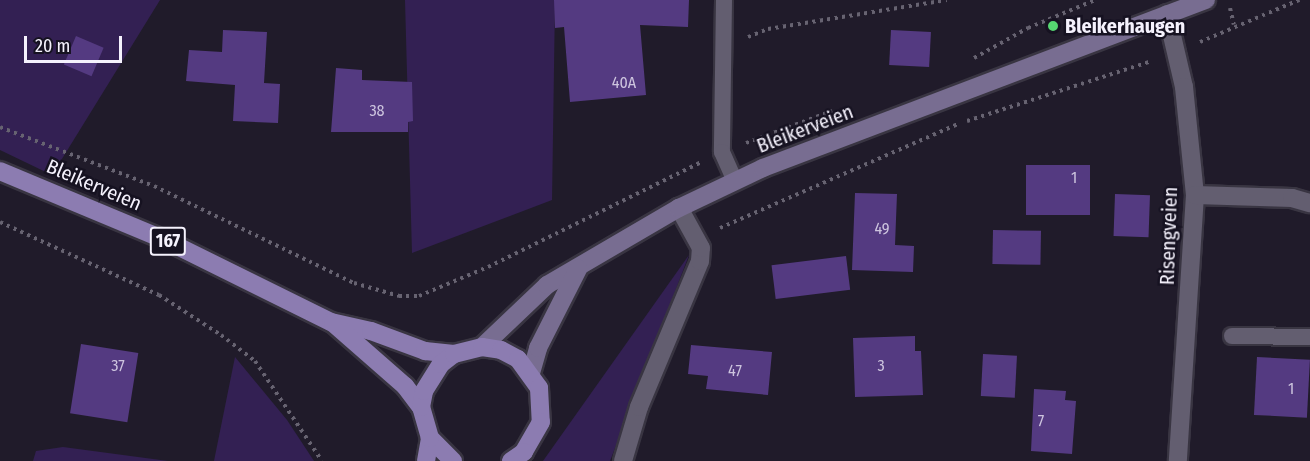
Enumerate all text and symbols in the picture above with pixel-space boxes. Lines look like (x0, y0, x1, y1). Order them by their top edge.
place label: Bleikerhaugen (1065, 14, 1185, 38)
marker: Bleikerhaugen (1046, 19, 1060, 33)
scale bar (27, 24, 124, 62)
text: 20 m (35, 35, 70, 57)
house number: 40A (612, 73, 636, 93)
street label: Bleikerveien (753, 100, 857, 158)
house number: 38 (369, 101, 385, 121)
street label: Bleikerveien (43, 154, 145, 216)
house number: 1 (1071, 168, 1077, 188)
street label: Risengveien (1155, 186, 1183, 286)
house number: 49 (874, 219, 890, 239)
road number: 167 (148, 226, 188, 256)
house number: 37 (111, 356, 125, 376)
house number: 3 (877, 356, 885, 376)
house number: 47 (728, 361, 742, 381)
house number: 1 (1288, 379, 1294, 399)
house number: 7 (1038, 411, 1044, 431)

